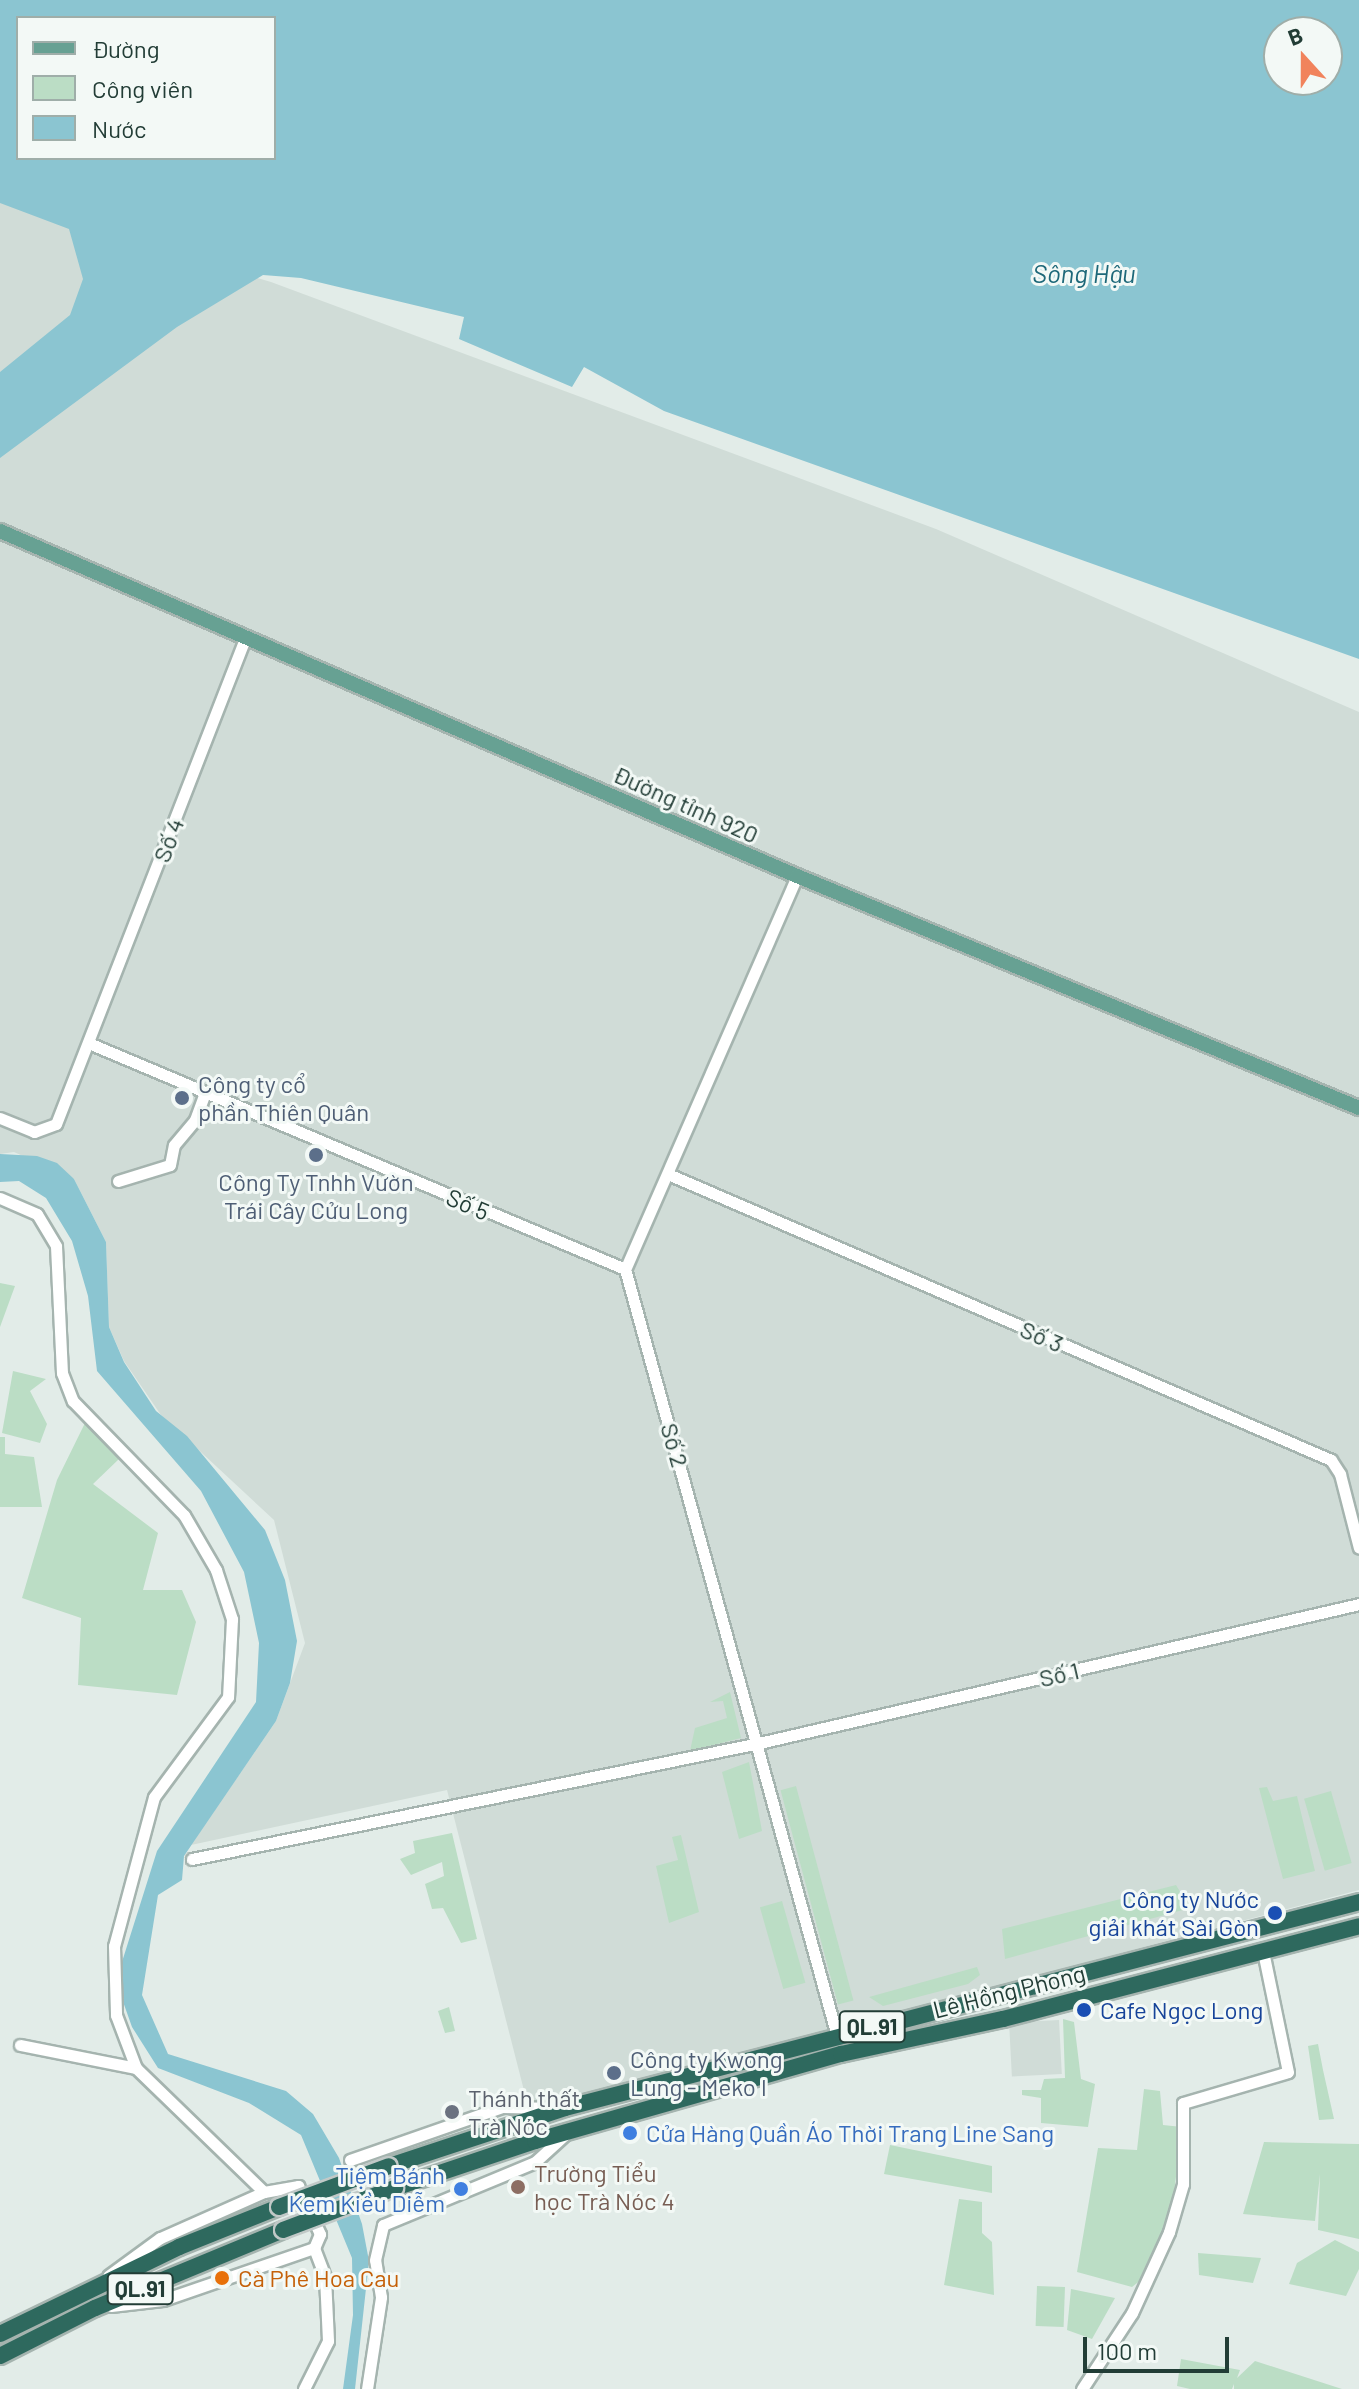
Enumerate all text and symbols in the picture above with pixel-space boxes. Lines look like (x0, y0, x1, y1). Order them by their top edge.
legend (16, 16, 276, 160)
north arrow (1263, 16, 1343, 96)
text: B (1284, 21, 1306, 50)
text: Đường (92, 34, 160, 63)
text: Công viên (92, 74, 193, 103)
text: Nước (92, 114, 147, 143)
water label: Sông Hậu (1032, 257, 1136, 289)
street label: Đường tỉnh 920 (609, 759, 763, 849)
street label: Số 4 (147, 814, 189, 866)
place label: Công ty cổ phần Thiên Quân (198, 1070, 369, 1126)
marker: Công ty cổ phần Thiên Quân (173, 1089, 191, 1107)
marker: Công Ty Tnhh Vườn Trái Cây Cửu Long (307, 1146, 325, 1164)
place label: Công Ty Tnhh Vườn Trái Cây Cửu Long (218, 1168, 414, 1224)
street label: Số 5 (442, 1182, 494, 1226)
street label: Số 3 (1016, 1314, 1068, 1358)
street label: Số 2 (655, 1420, 695, 1470)
street label: Số 1 (1036, 1655, 1082, 1693)
place label: Công ty Nước giải khát Sài Gòn (1089, 1885, 1259, 1941)
marker: Công ty Nước giải khát Sài Gòn (1266, 1904, 1284, 1922)
street label: Lê Hồng Phong (930, 1958, 1088, 2024)
place label: Cafe Ngọc Long (1100, 1996, 1263, 2024)
marker: Cafe Ngọc Long (1075, 2001, 1093, 2019)
road number: QL.91 (838, 2009, 906, 2045)
place label: Công ty Kwong Lung - Meko I (630, 2045, 783, 2101)
marker: Công ty Kwong Lung - Meko I (605, 2064, 623, 2082)
place label: Thánh thất Trà Nóc (468, 2084, 580, 2140)
marker: Thánh thất Trà Nóc (443, 2103, 461, 2121)
place label: Cửa Hàng Quần Áo Thời Trang Line Sang (646, 2119, 1054, 2147)
marker: Cửa Hàng Quần Áo Thời Trang Line Sang (621, 2124, 639, 2142)
place label: Trường Tiểu học Trà Nóc 4 (534, 2159, 675, 2215)
place label: Tiệm Bánh Kem Kiều Diễm (288, 2161, 445, 2217)
marker: Trường Tiểu học Trà Nóc 4 (509, 2178, 527, 2196)
marker: Tiệm Bánh Kem Kiều Diễm (452, 2180, 470, 2198)
place label: Cà Phê Hoa Cau (238, 2264, 399, 2292)
marker: Cà Phê Hoa Cau (213, 2269, 231, 2287)
road number: QL.91 (106, 2271, 174, 2307)
scale bar (1087, 2321, 1233, 2371)
text: 100 m (1097, 2336, 1157, 2365)

